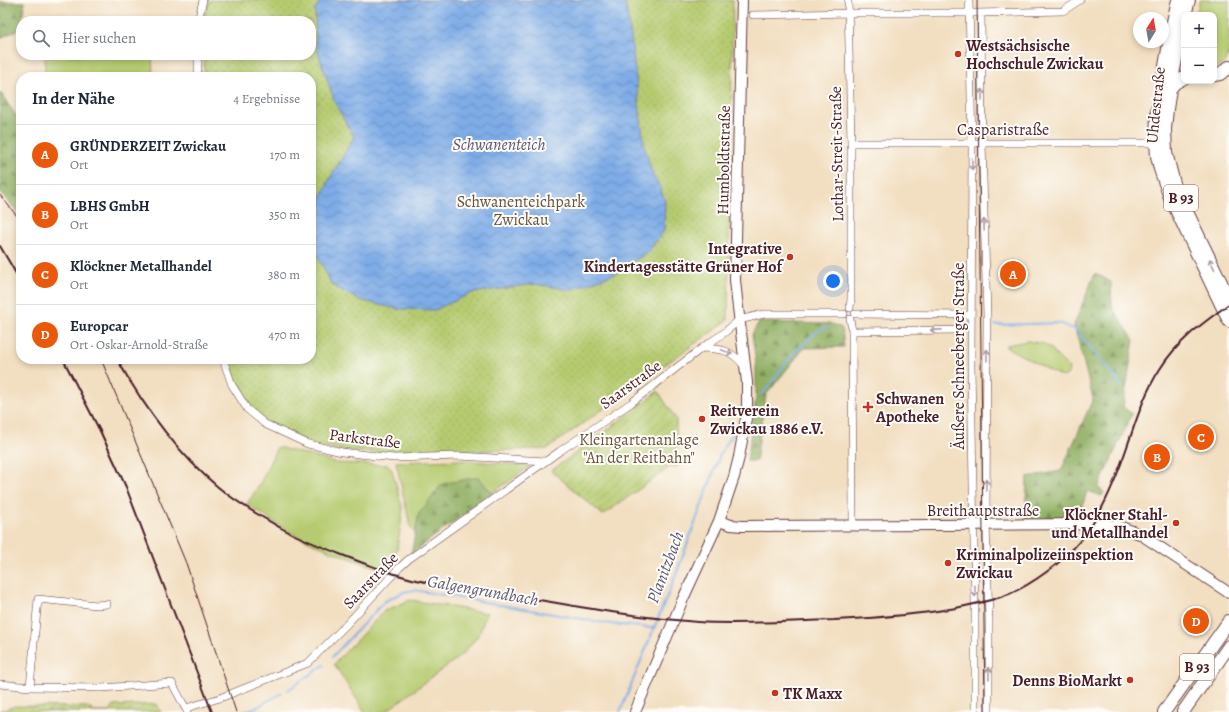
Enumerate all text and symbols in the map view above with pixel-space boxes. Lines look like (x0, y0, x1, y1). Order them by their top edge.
north arrow (1133, 12, 1169, 48)
map controls (1181, 12, 1217, 84)
button: + (1181, 12, 1217, 48)
search box (16, 16, 316, 60)
icon: search (30, 27, 52, 49)
text: Hier suchen (62, 28, 136, 48)
place label: Westsächsische Hochschule Zwickau (965, 35, 1104, 75)
button: − (1181, 48, 1217, 84)
marker: Westsächsische Hochschule Zwickau (953, 49, 963, 59)
street label: Uhdestraße (1141, 66, 1171, 145)
street label: Lothar-Streit-Straße (825, 86, 849, 222)
text: In der Nähe (32, 87, 115, 110)
one-way arrow (978, 89, 986, 102)
text: 4 Ergebnisse (233, 90, 300, 107)
street label: Humboldtstraße (712, 105, 736, 215)
street label: Casparistraße (957, 119, 1049, 141)
water label: Schwanenteich (452, 133, 546, 156)
text: GRÜNDERZEIT Zwickau (70, 136, 226, 156)
text: A (41, 146, 49, 163)
text: 170 m (270, 146, 300, 163)
text: Ort (70, 156, 88, 173)
one-way arrow (968, 157, 975, 170)
road number: B 93 (1164, 185, 1198, 211)
park label: Schwanenteichpark Zwickau (457, 191, 585, 231)
text: LBHS GmbH (70, 196, 150, 216)
text: B (41, 206, 49, 223)
text: 350 m (269, 206, 300, 223)
text: Ort (70, 216, 88, 233)
one-way arrow (981, 219, 988, 232)
place label: Integrative Kindertagesstätte Grüner Hof (583, 238, 785, 278)
marker: Integrative Kindertagesstätte Grüner Hof (785, 252, 795, 262)
text: Klöckner Metallhandel (70, 256, 212, 276)
one-way arrow (1208, 258, 1215, 270)
pin: A (1000, 259, 1026, 289)
street label: Äußere Schneeberger Straße (948, 263, 970, 450)
text: C (41, 266, 49, 283)
text: 380 m (268, 266, 300, 283)
your location (823, 271, 843, 291)
text: Ort (70, 276, 88, 293)
text: Europcar (70, 316, 128, 336)
text: D (40, 326, 50, 343)
text: 470 m (268, 326, 300, 343)
one-way arrow (930, 326, 943, 334)
text: Ort · Oskar-Arnold-Straße (70, 336, 208, 353)
one-way arrow (721, 349, 733, 356)
one-way arrow (983, 349, 991, 362)
street label: Saarstraße (595, 355, 666, 415)
place label: Schwanen Apotheke (875, 388, 944, 428)
place label: Reitverein Zwickau 1886 e.V. (710, 400, 824, 440)
marker: Schwanen Apotheke (863, 402, 873, 412)
marker: Reitverein Zwickau 1886 e.V. (697, 414, 707, 424)
pin: C (1188, 422, 1214, 452)
street label: Parkstraße (328, 424, 402, 454)
park label: Kleingartenanlage "An der Reitbahn" (579, 429, 699, 469)
pin: B (1144, 442, 1170, 472)
one-way arrow (982, 479, 990, 492)
street label: Breithauptstraße (927, 500, 1039, 522)
place label: Klöckner Stahl- und Metallhandel (1051, 504, 1169, 544)
marker: Klöckner Stahl- und Metallhandel (1171, 518, 1181, 528)
water label: Planitzbach (641, 528, 690, 606)
place label: Kriminalpolizeiinspektion Zwickau (956, 544, 1133, 584)
street label: Saarstraße (338, 548, 403, 614)
marker: Kriminalpolizeiinspektion Zwickau (943, 558, 953, 568)
water label: Galgengrundbach (426, 569, 540, 612)
one-way arrow (971, 584, 979, 597)
pin: D (1183, 606, 1209, 636)
road number: B 93 (1180, 654, 1214, 680)
one-way arrow (985, 667, 993, 680)
place label: Denns BioMarkt (1012, 670, 1123, 692)
marker: Denns BioMarkt (1125, 675, 1135, 685)
place label: TK Maxx (783, 683, 842, 705)
marker: TK Maxx (770, 688, 780, 698)

